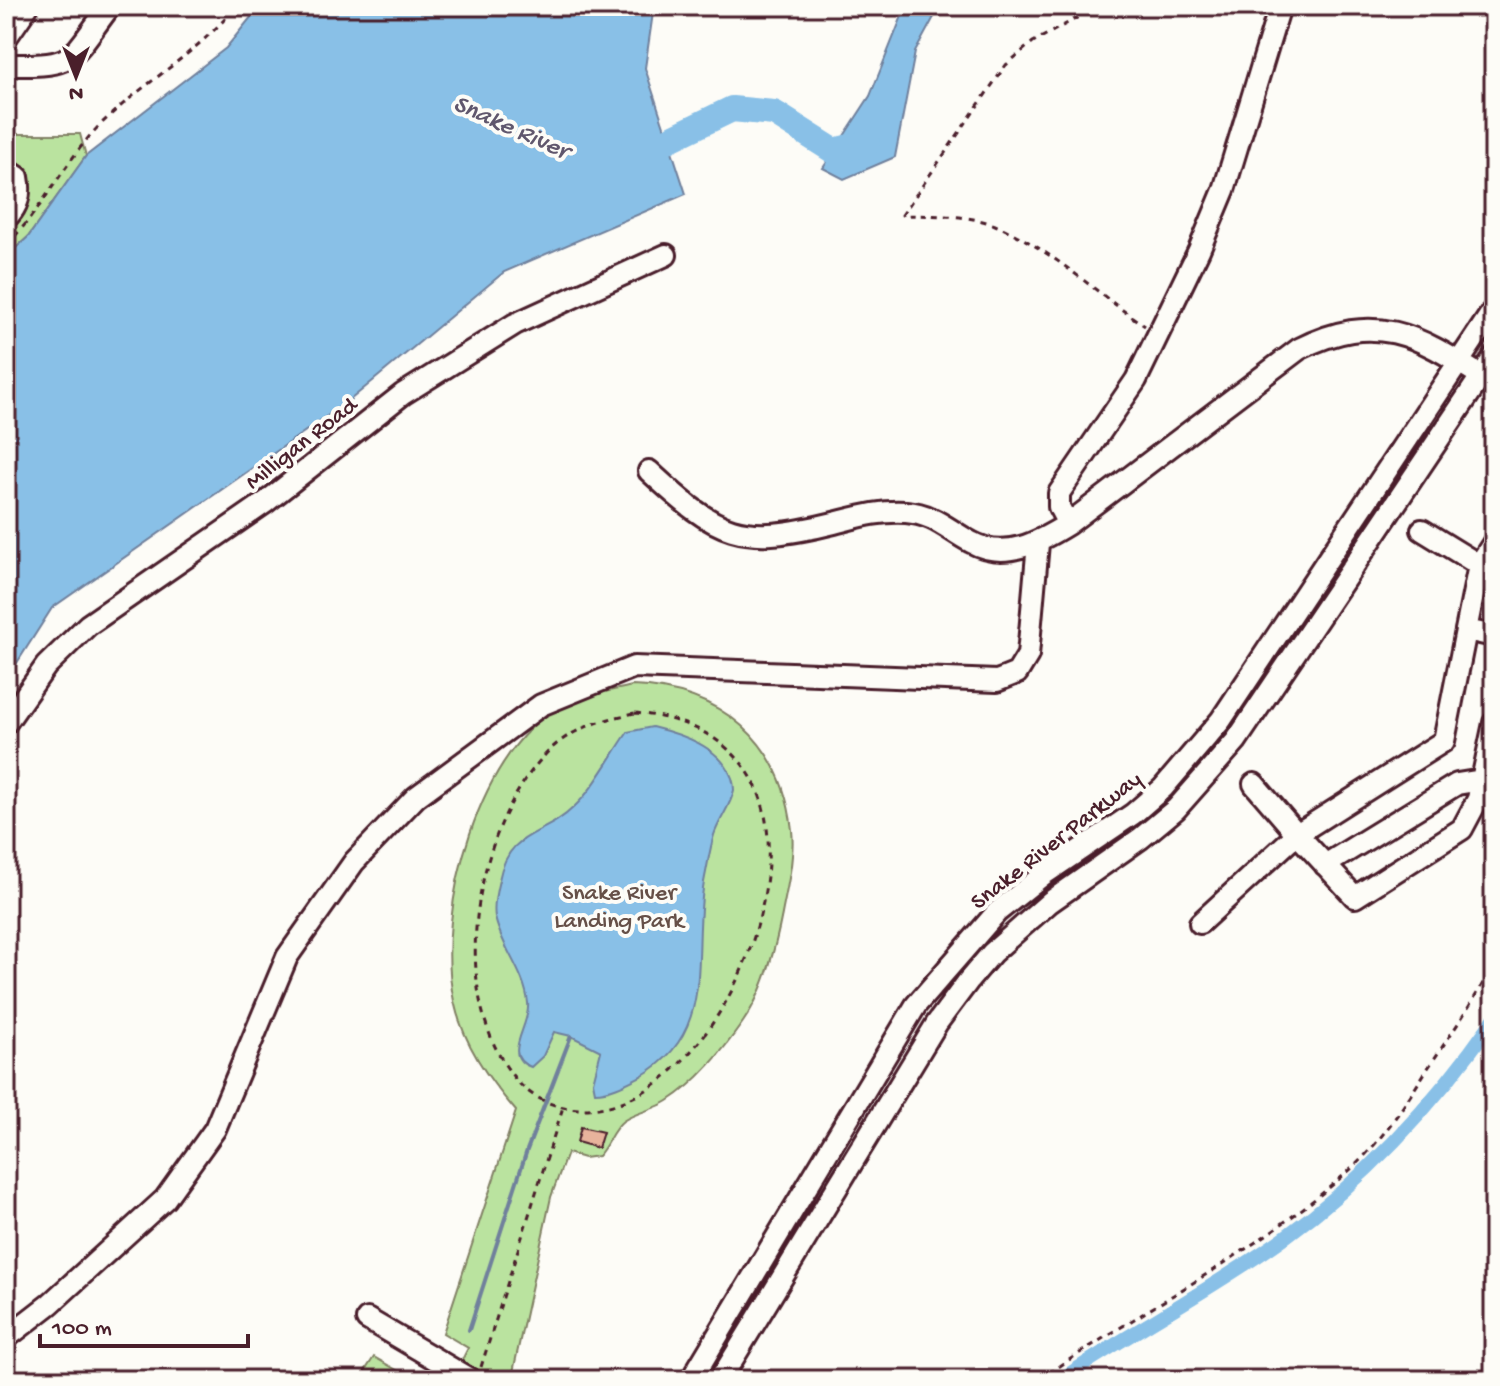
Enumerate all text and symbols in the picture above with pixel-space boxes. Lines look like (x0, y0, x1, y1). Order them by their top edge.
north arrow (36, 36, 116, 116)
text: N (69, 79, 83, 105)
water label: Snake River (448, 90, 577, 170)
street label: Milligan Road (240, 391, 365, 497)
street label: Snake River Parkway (966, 766, 1149, 918)
park label: Snake River Landing Park (554, 880, 686, 937)
scale bar (40, 1298, 248, 1348)
text: 100 m (51, 1315, 112, 1344)

